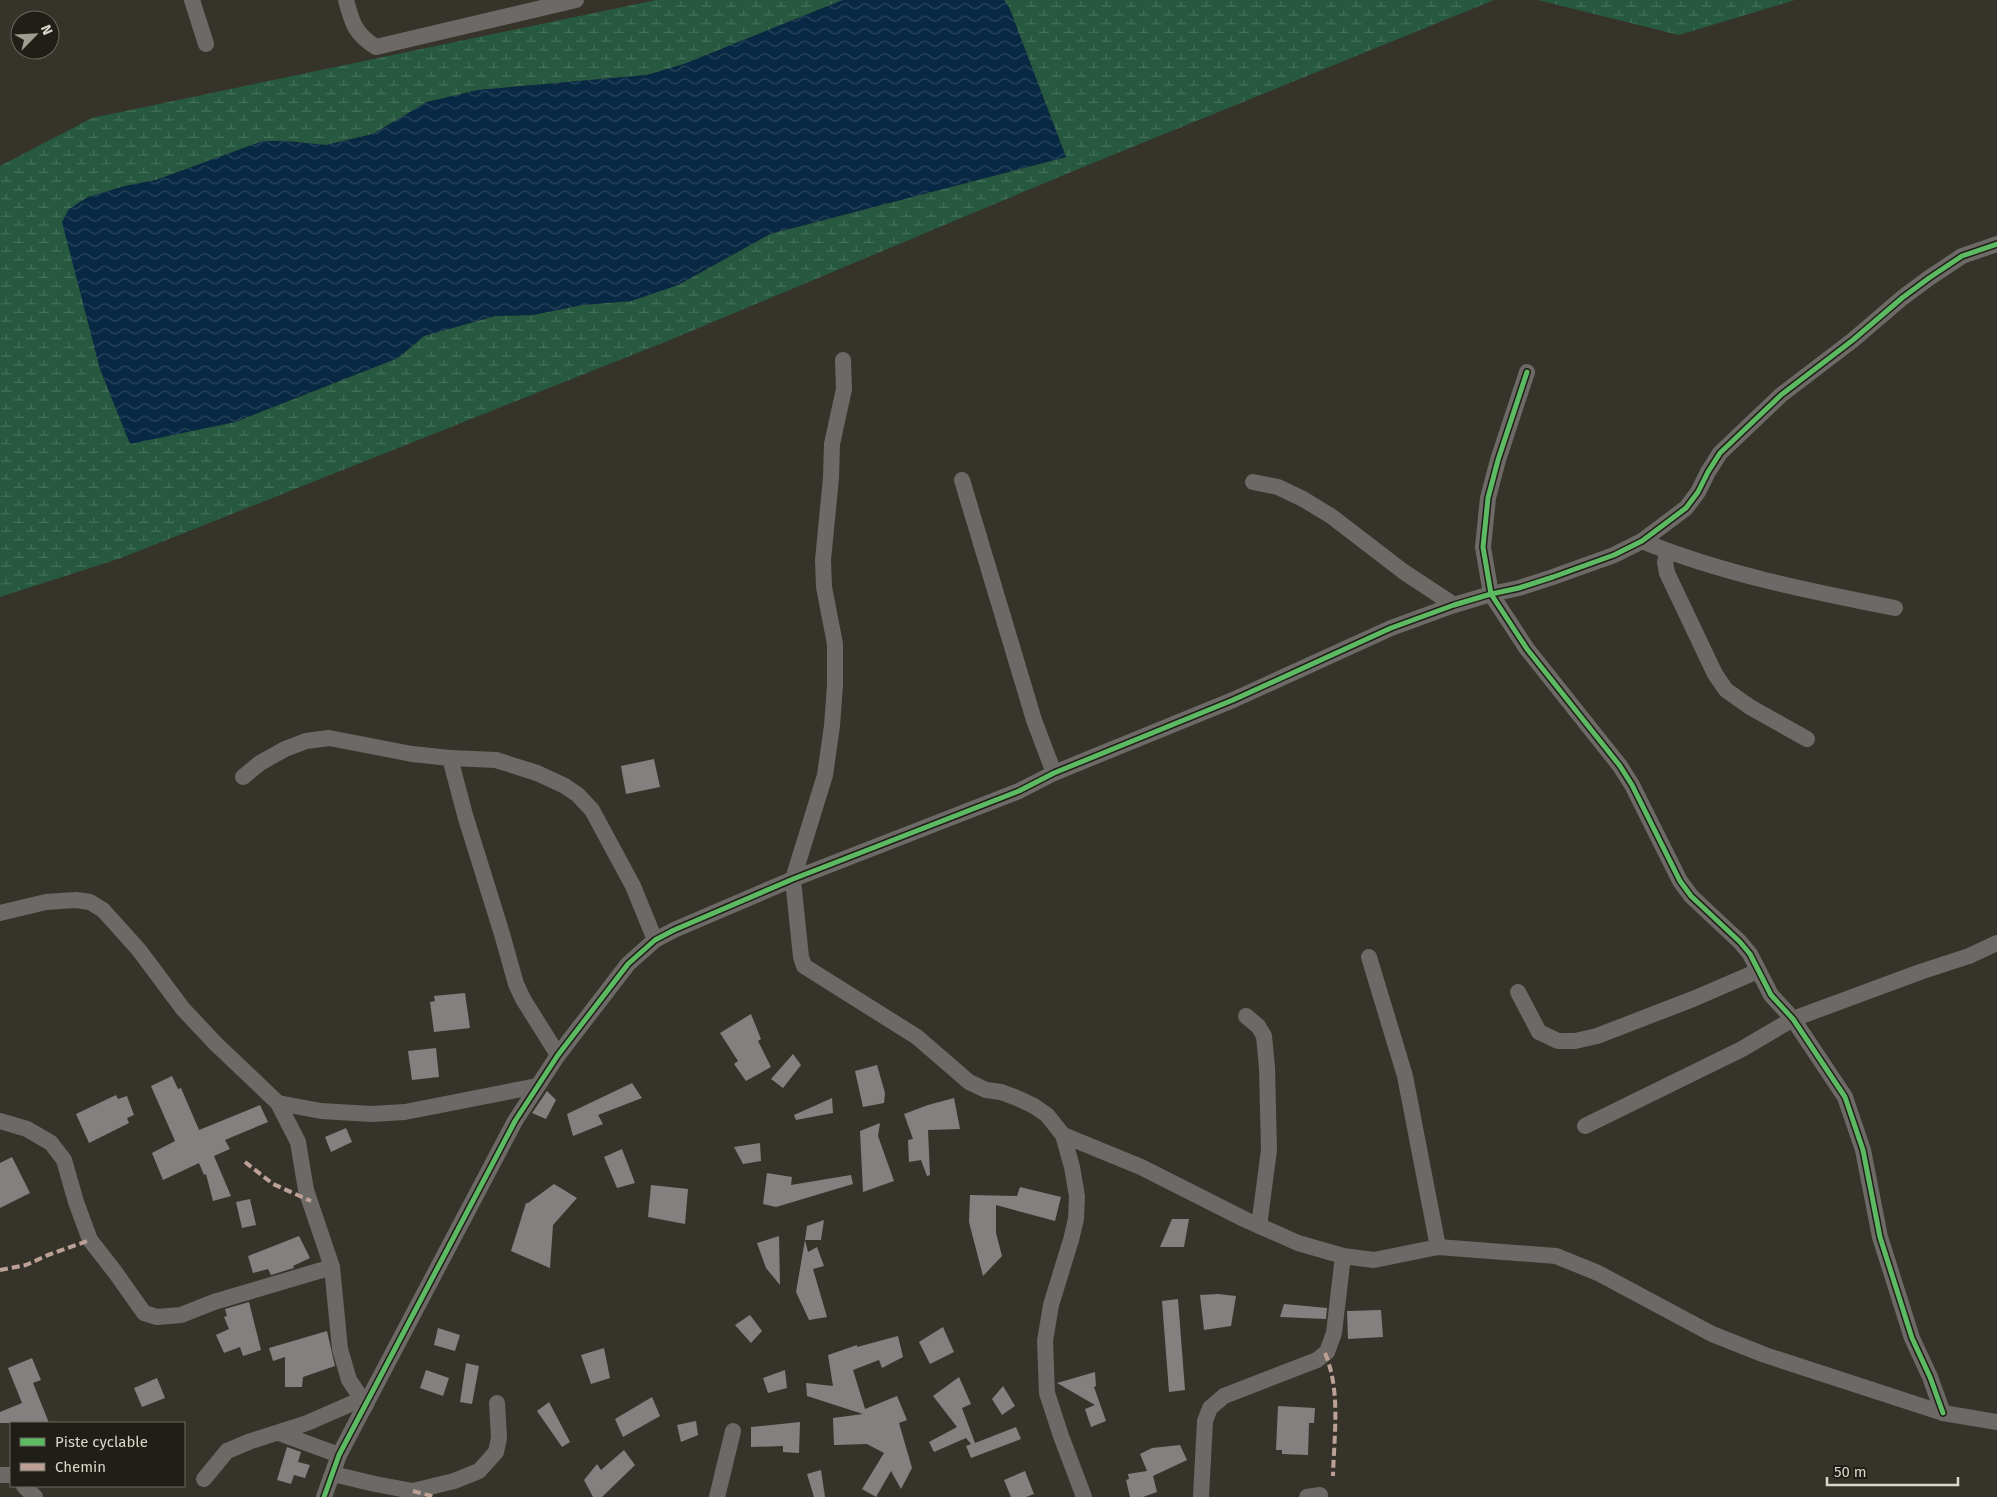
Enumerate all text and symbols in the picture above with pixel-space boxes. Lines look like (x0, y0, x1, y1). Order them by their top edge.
north arrow (10, 10, 60, 60)
text: N (37, 22, 56, 38)
legend (10, 1422, 185, 1487)
text: Piste cyclable (55, 1433, 148, 1451)
scale bar (1827, 1454, 1958, 1486)
text: Chemin (55, 1458, 106, 1476)
text: 50 m (1834, 1463, 1867, 1481)

